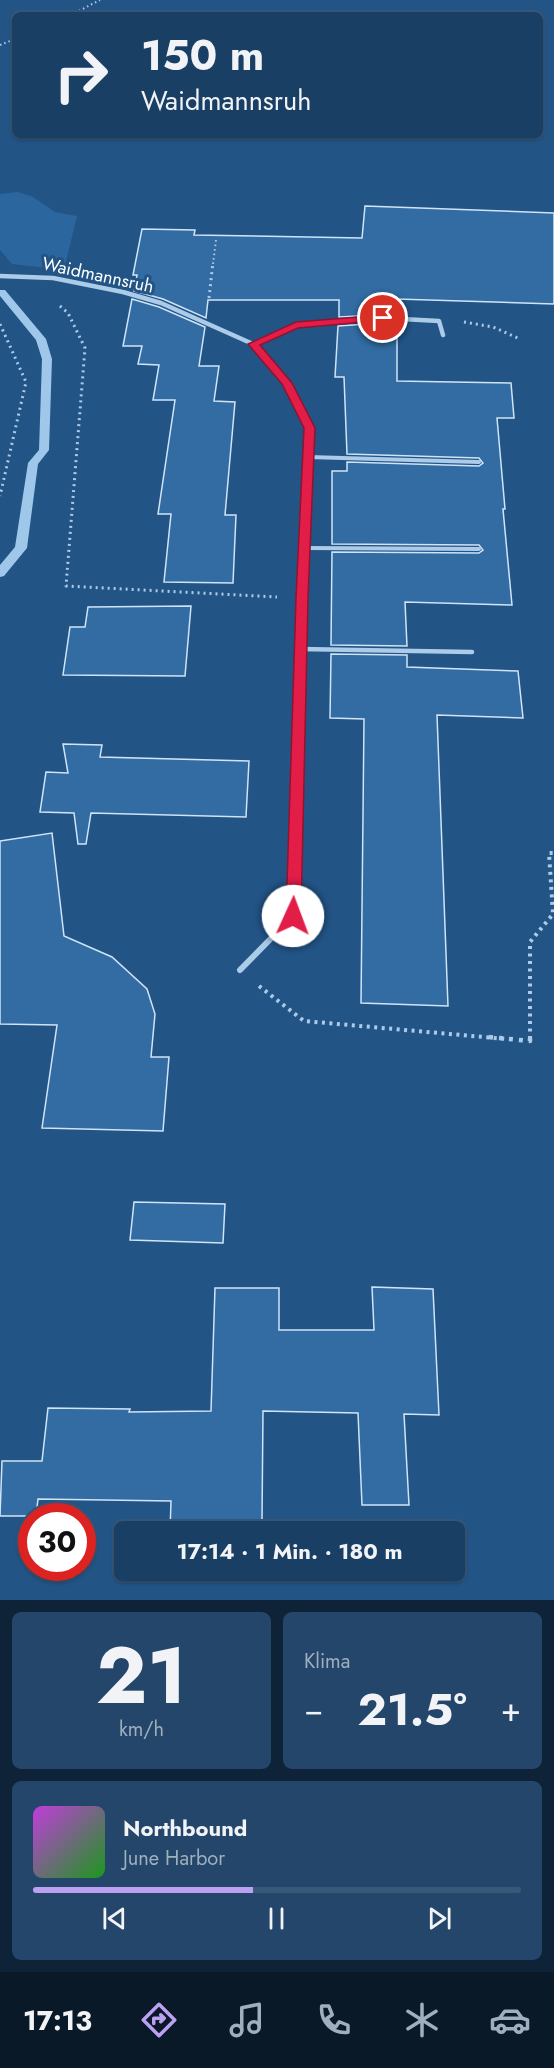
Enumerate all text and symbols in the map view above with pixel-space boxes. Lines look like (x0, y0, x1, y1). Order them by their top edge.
text: 150 m (141, 25, 264, 86)
icon: right (42, 36, 120, 114)
text: Waidmannsruh (141, 81, 311, 120)
street label: Waidmannsruh (40, 250, 156, 300)
pin (357, 292, 408, 343)
icon: arrive (366, 301, 399, 334)
position arrow (261, 884, 325, 948)
speed limit sign: 30 (18, 1503, 96, 1581)
text: 17:14 · 1 Min. · 180 m (176, 1535, 403, 1567)
text: 21 (96, 1620, 187, 1732)
text: Klima (304, 1647, 350, 1676)
text: 21.5° (357, 1677, 467, 1742)
text: − (304, 1686, 323, 1733)
text: + (501, 1686, 521, 1733)
text: km/h (119, 1715, 164, 1744)
text: Northbound (123, 1812, 247, 1844)
text: June Harbor (123, 1844, 225, 1873)
icon: previous (98, 1902, 131, 1935)
icon: pause (260, 1902, 293, 1935)
icon: next (423, 1902, 456, 1935)
icon: directions (138, 1999, 180, 2041)
icon: music (226, 1999, 268, 2041)
icon: phone (313, 1999, 355, 2041)
icon: climate (401, 1999, 443, 2041)
icon: car (489, 1999, 531, 2041)
text: 17:13 (23, 2001, 92, 2040)

